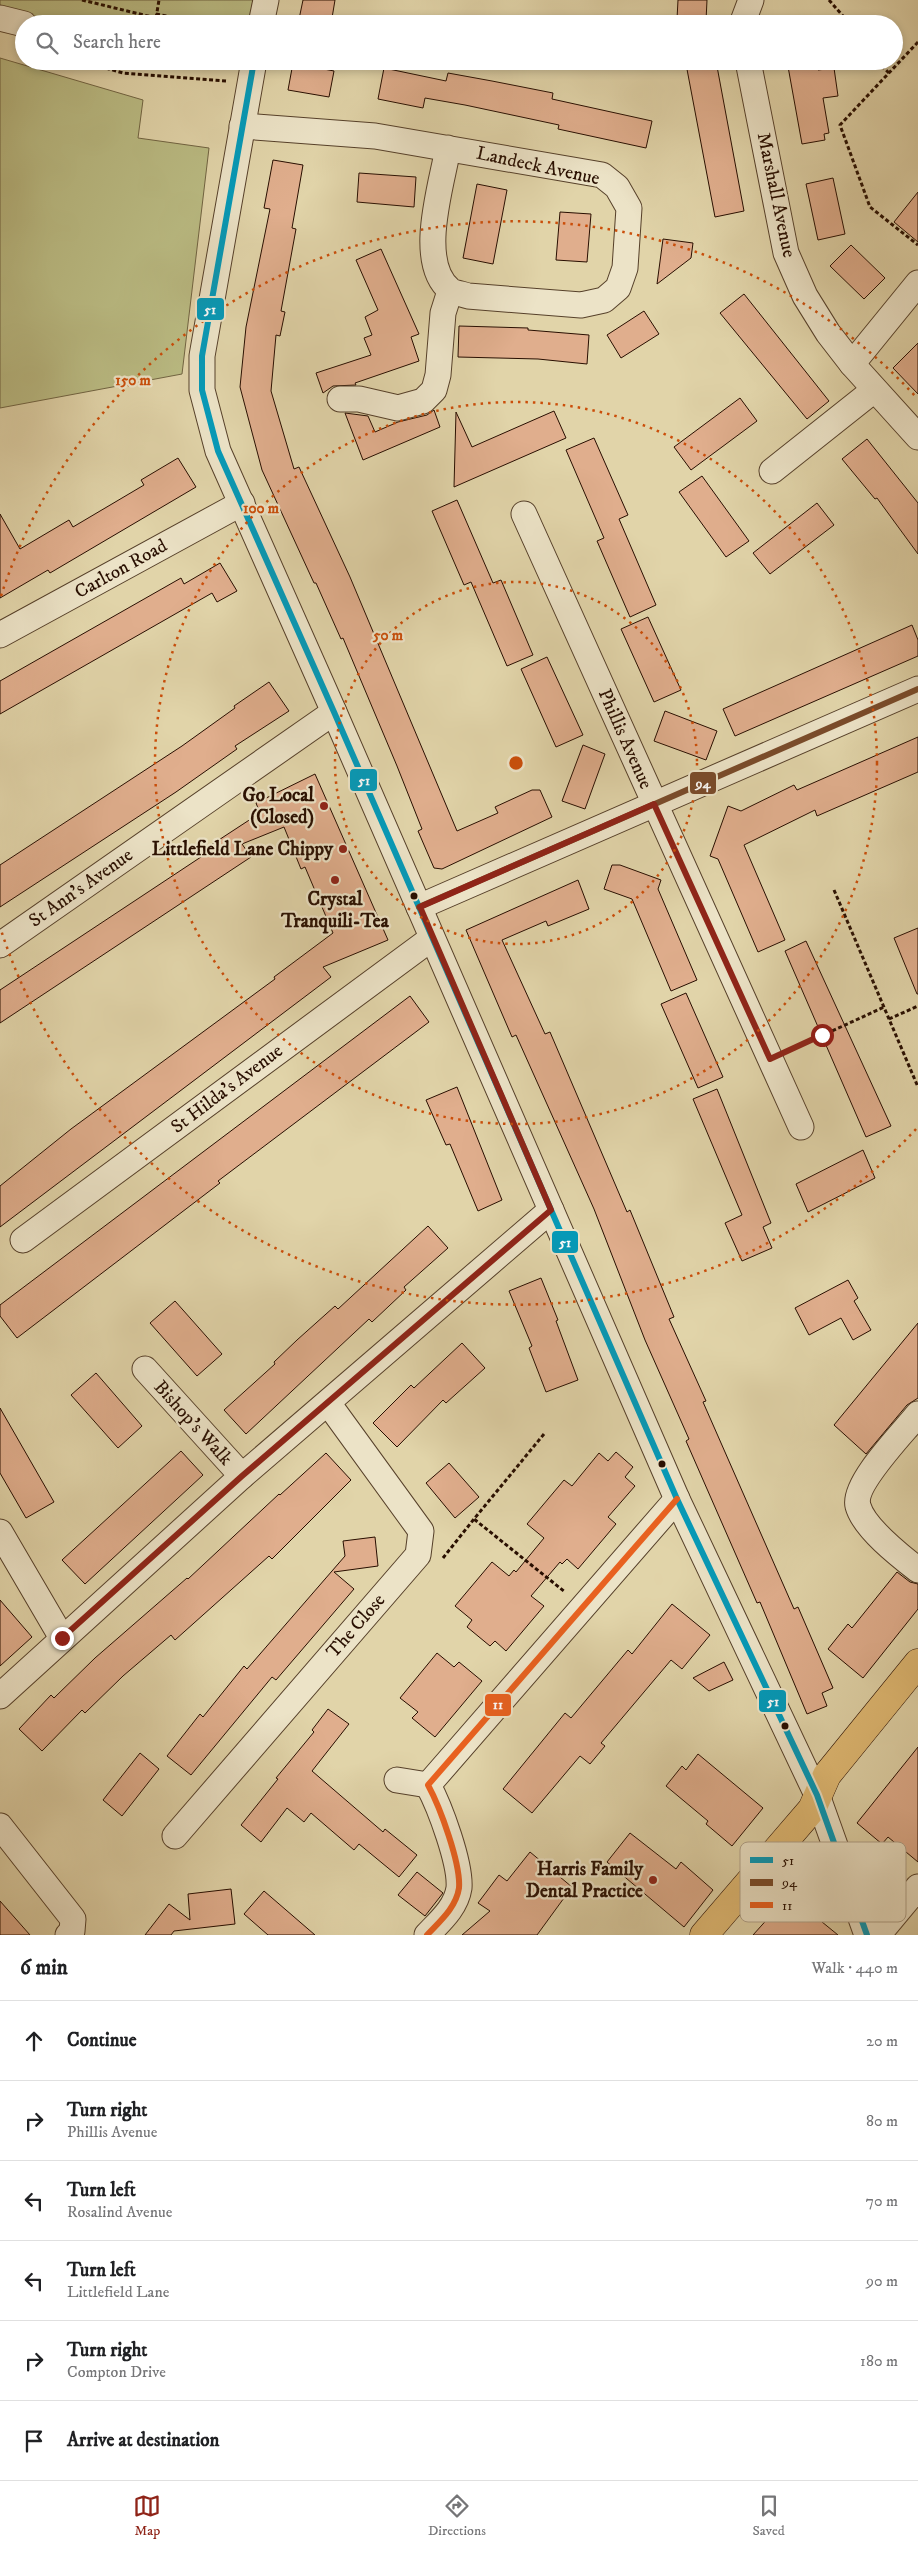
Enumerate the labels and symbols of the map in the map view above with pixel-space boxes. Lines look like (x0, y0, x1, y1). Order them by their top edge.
street label: Marshall Avenue (752, 130, 800, 260)
street label: Landeck Avenue (474, 142, 602, 190)
line badge: 51 (196, 297, 225, 321)
text: 51 (203, 301, 216, 319)
text: 150 m (115, 371, 151, 390)
text: 100 m (243, 499, 280, 518)
street label: Carlton Road (71, 534, 172, 604)
text: 50 m (372, 626, 404, 645)
street label: Phillis Avenue (593, 685, 657, 793)
centre of rings (507, 754, 525, 772)
line badge: 51 (349, 768, 378, 792)
line badge: 94 (689, 771, 717, 795)
text: 51 (357, 772, 370, 790)
text: 94 (694, 775, 711, 793)
place label: Go Local (Closed) (243, 784, 314, 829)
marker: Go Local (Closed) (318, 800, 330, 812)
place label: Littlefield Lane Chippy (152, 838, 334, 861)
marker: Littlefield Lane Chippy (337, 843, 349, 855)
street label: St Ann's Avenue (25, 844, 138, 932)
marker: Crystal Tranquili-Tea (329, 874, 341, 886)
place label: Crystal Tranquili-Tea (280, 888, 390, 934)
unlabelled marker (409, 891, 419, 901)
route start (811, 1024, 834, 1047)
street label: St Hilda's Avenue (167, 1039, 287, 1138)
line badge: 51 (551, 1230, 579, 1254)
text: 51 (558, 1234, 571, 1252)
street label: Bishop's Walk (149, 1376, 238, 1471)
unlabelled marker (657, 1459, 667, 1469)
street label: The Close (322, 1589, 390, 1663)
route end (51, 1627, 74, 1650)
line badge: 51 (758, 1689, 787, 1713)
line badge: 11 (484, 1693, 512, 1717)
text: 51 (766, 1693, 779, 1711)
text: 11 (493, 1696, 503, 1714)
unlabelled marker (780, 1721, 790, 1731)
legend (740, 1842, 906, 1922)
text: 51 (782, 1852, 794, 1870)
place label: Harris Family Dental Practice (526, 1858, 644, 1903)
marker: Harris Family Dental Practice (647, 1874, 659, 1886)
text: 94 (781, 1874, 798, 1892)
text: 11 (782, 1897, 792, 1915)

